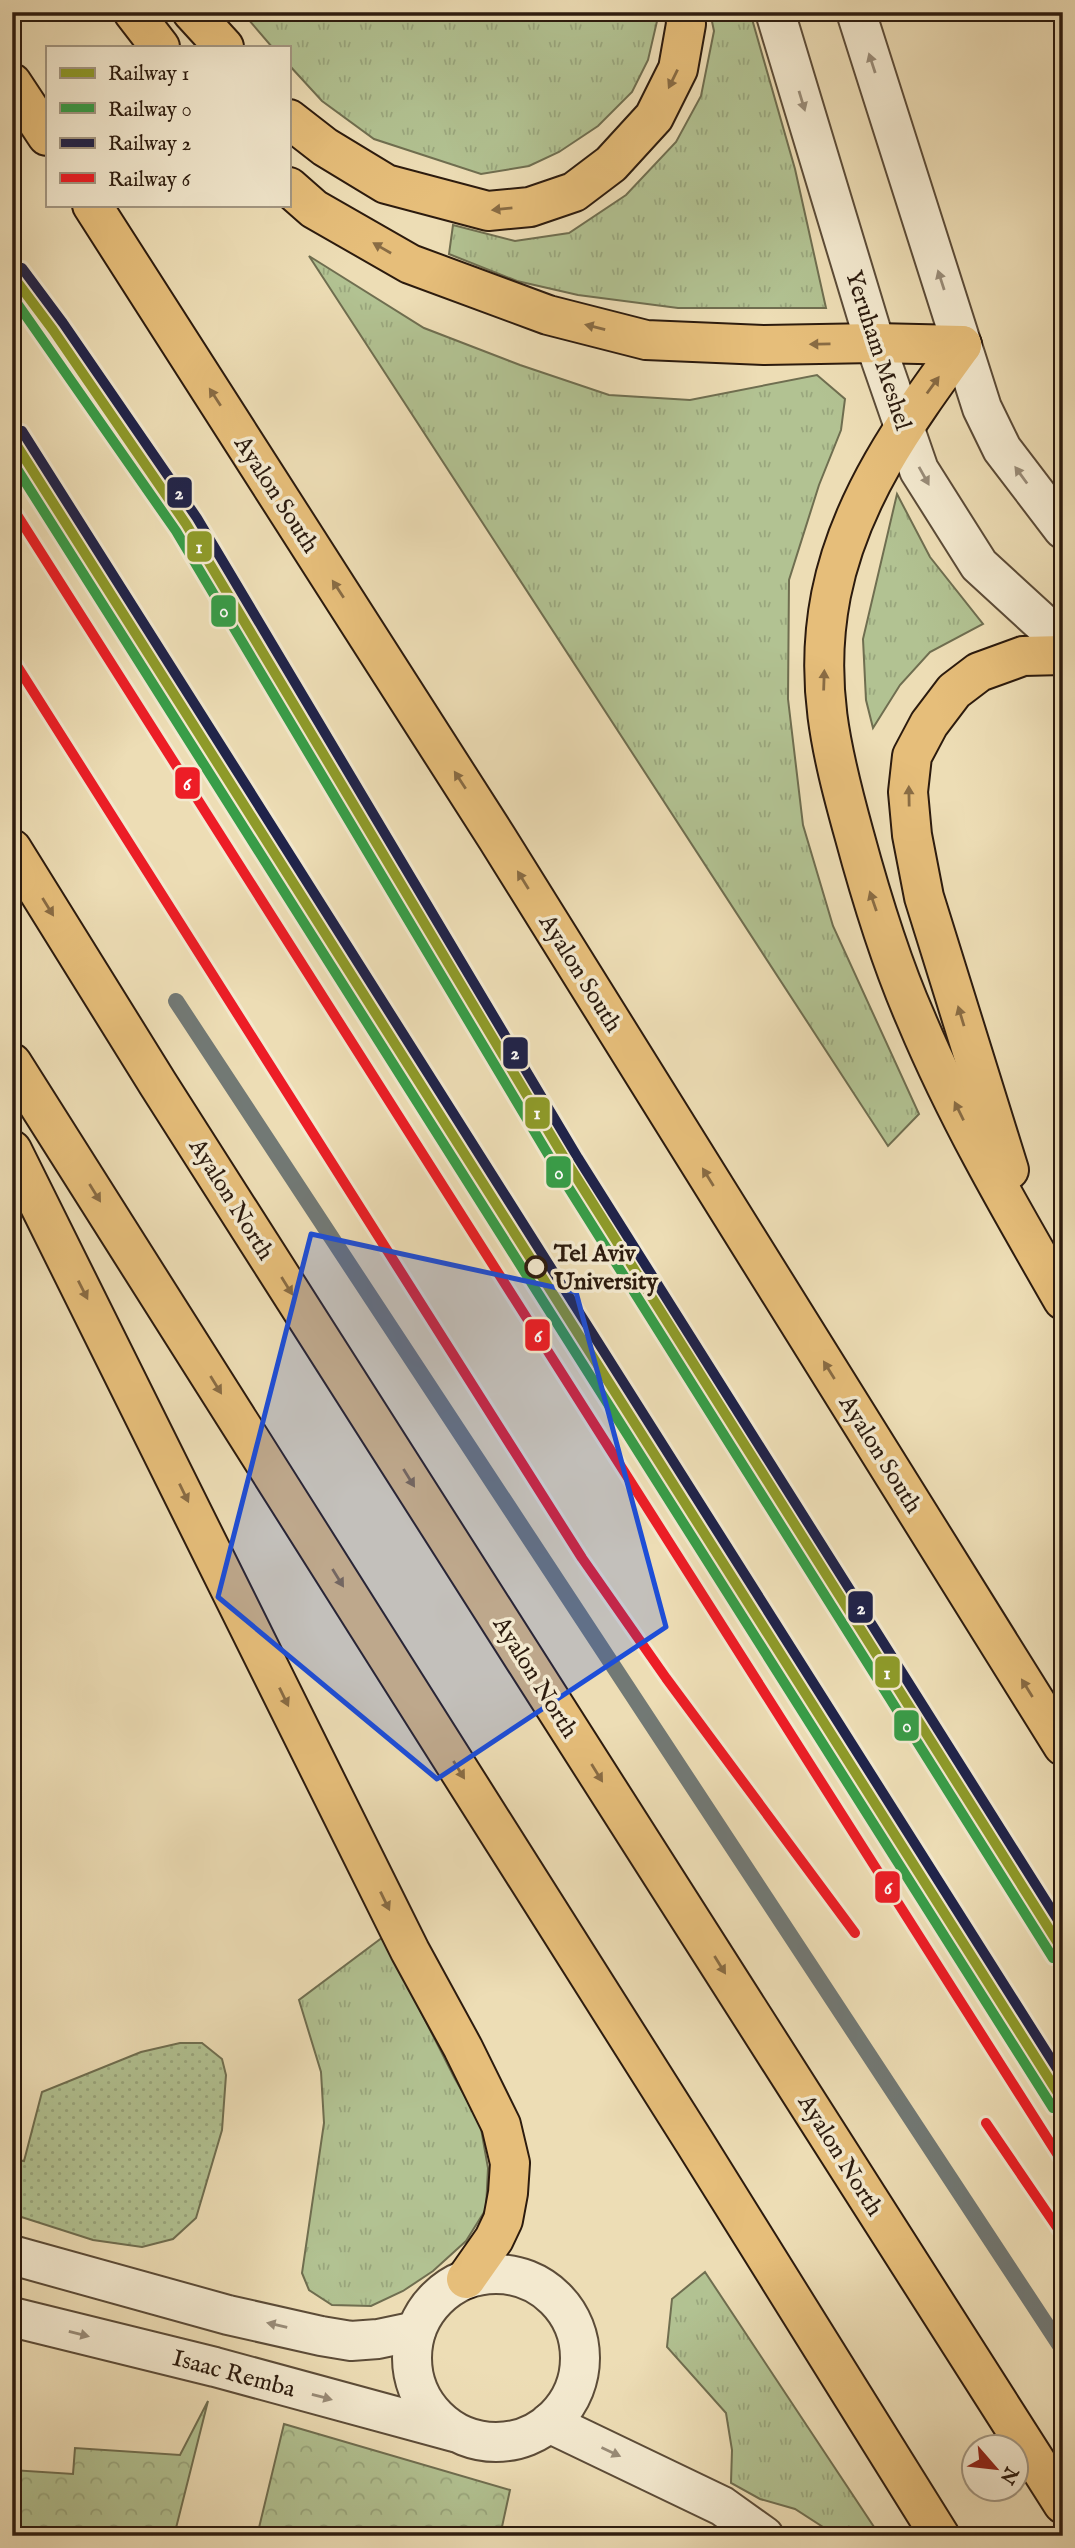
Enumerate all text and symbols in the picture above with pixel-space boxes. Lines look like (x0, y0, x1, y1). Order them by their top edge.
legend (46, 46, 290, 206)
one-way arrow (866, 53, 877, 74)
text: Railway 1 (108, 61, 189, 88)
one-way arrow (668, 69, 679, 89)
one-way arrow (797, 91, 807, 112)
text: Railway 0 (108, 97, 192, 124)
text: Railway 2 (108, 131, 191, 158)
text: Railway 6 (108, 167, 191, 194)
one-way arrow (491, 204, 513, 215)
one-way arrow (372, 242, 392, 254)
street label: Yeruham Meshel (837, 267, 918, 435)
one-way arrow (936, 269, 946, 290)
one-way arrow (584, 321, 606, 332)
one-way arrow (809, 338, 831, 350)
one-way arrow (926, 376, 940, 394)
one-way arrow (208, 388, 222, 406)
street label: Ayalon South (226, 430, 325, 559)
one-way arrow (918, 466, 930, 485)
one-way arrow (1014, 466, 1028, 484)
line badge: 2 (166, 476, 193, 509)
text: 2 (175, 482, 184, 506)
line badge: 1 (186, 530, 213, 563)
text: 1 (195, 536, 203, 560)
one-way arrow (331, 579, 344, 599)
line badge: 0 (210, 594, 237, 628)
text: 0 (219, 600, 229, 624)
one-way arrow (818, 668, 830, 690)
line badge: 6 (174, 766, 201, 800)
one-way arrow (454, 771, 467, 790)
text: 6 (183, 773, 192, 797)
one-way arrow (904, 785, 915, 807)
one-way arrow (517, 870, 530, 889)
one-way arrow (867, 890, 878, 911)
one-way arrow (42, 897, 55, 916)
street label: Ayalon South (531, 908, 628, 1039)
one-way arrow (956, 1006, 966, 1027)
line badge: 2 (502, 1036, 529, 1070)
text: 2 (511, 1042, 520, 1066)
line badge: 1 (524, 1096, 551, 1130)
one-way arrow (953, 1101, 964, 1121)
text: 1 (533, 1102, 541, 1126)
street label: Ayalon North (181, 1132, 280, 1267)
line badge: 0 (545, 1155, 572, 1189)
text: 0 (554, 1162, 564, 1186)
one-way arrow (702, 1167, 715, 1186)
one-way arrow (88, 1183, 101, 1203)
place label: Tel Aviv University (553, 1239, 659, 1298)
marker: Tel Aviv University (525, 1256, 547, 1278)
one-way arrow (281, 1276, 294, 1296)
one-way arrow (76, 1280, 88, 1300)
line badge: 6 (524, 1318, 551, 1352)
text: 6 (534, 1325, 543, 1349)
one-way arrow (822, 1360, 835, 1379)
one-way arrow (210, 1376, 223, 1395)
street label: Ayalon South (831, 1389, 928, 1520)
one-way arrow (403, 1468, 416, 1488)
one-way arrow (178, 1483, 189, 1503)
one-way arrow (331, 1568, 344, 1587)
line badge: 2 (847, 1590, 874, 1624)
text: 2 (857, 1597, 866, 1621)
street label: Ayalon North (485, 1610, 584, 1745)
line badge: 1 (874, 1655, 901, 1689)
text: 1 (883, 1662, 891, 1686)
one-way arrow (1020, 1678, 1033, 1697)
one-way arrow (279, 1687, 290, 1707)
line badge: 0 (893, 1709, 920, 1742)
text: 0 (902, 1715, 912, 1739)
one-way arrow (453, 1760, 466, 1779)
one-way arrow (591, 1763, 604, 1783)
line badge: 6 (874, 1870, 901, 1904)
text: 6 (884, 1877, 893, 1901)
one-way arrow (380, 1891, 391, 1911)
one-way arrow (713, 1955, 726, 1975)
street label: Ayalon North (790, 2088, 889, 2223)
one-way arrow (266, 2320, 288, 2331)
one-way arrow (68, 2329, 90, 2340)
street label: Isaac Remba (169, 2343, 299, 2406)
one-way arrow (312, 2392, 334, 2403)
north arrow (960, 2432, 1030, 2502)
one-way arrow (601, 2446, 621, 2458)
text: N (994, 2461, 1023, 2488)

